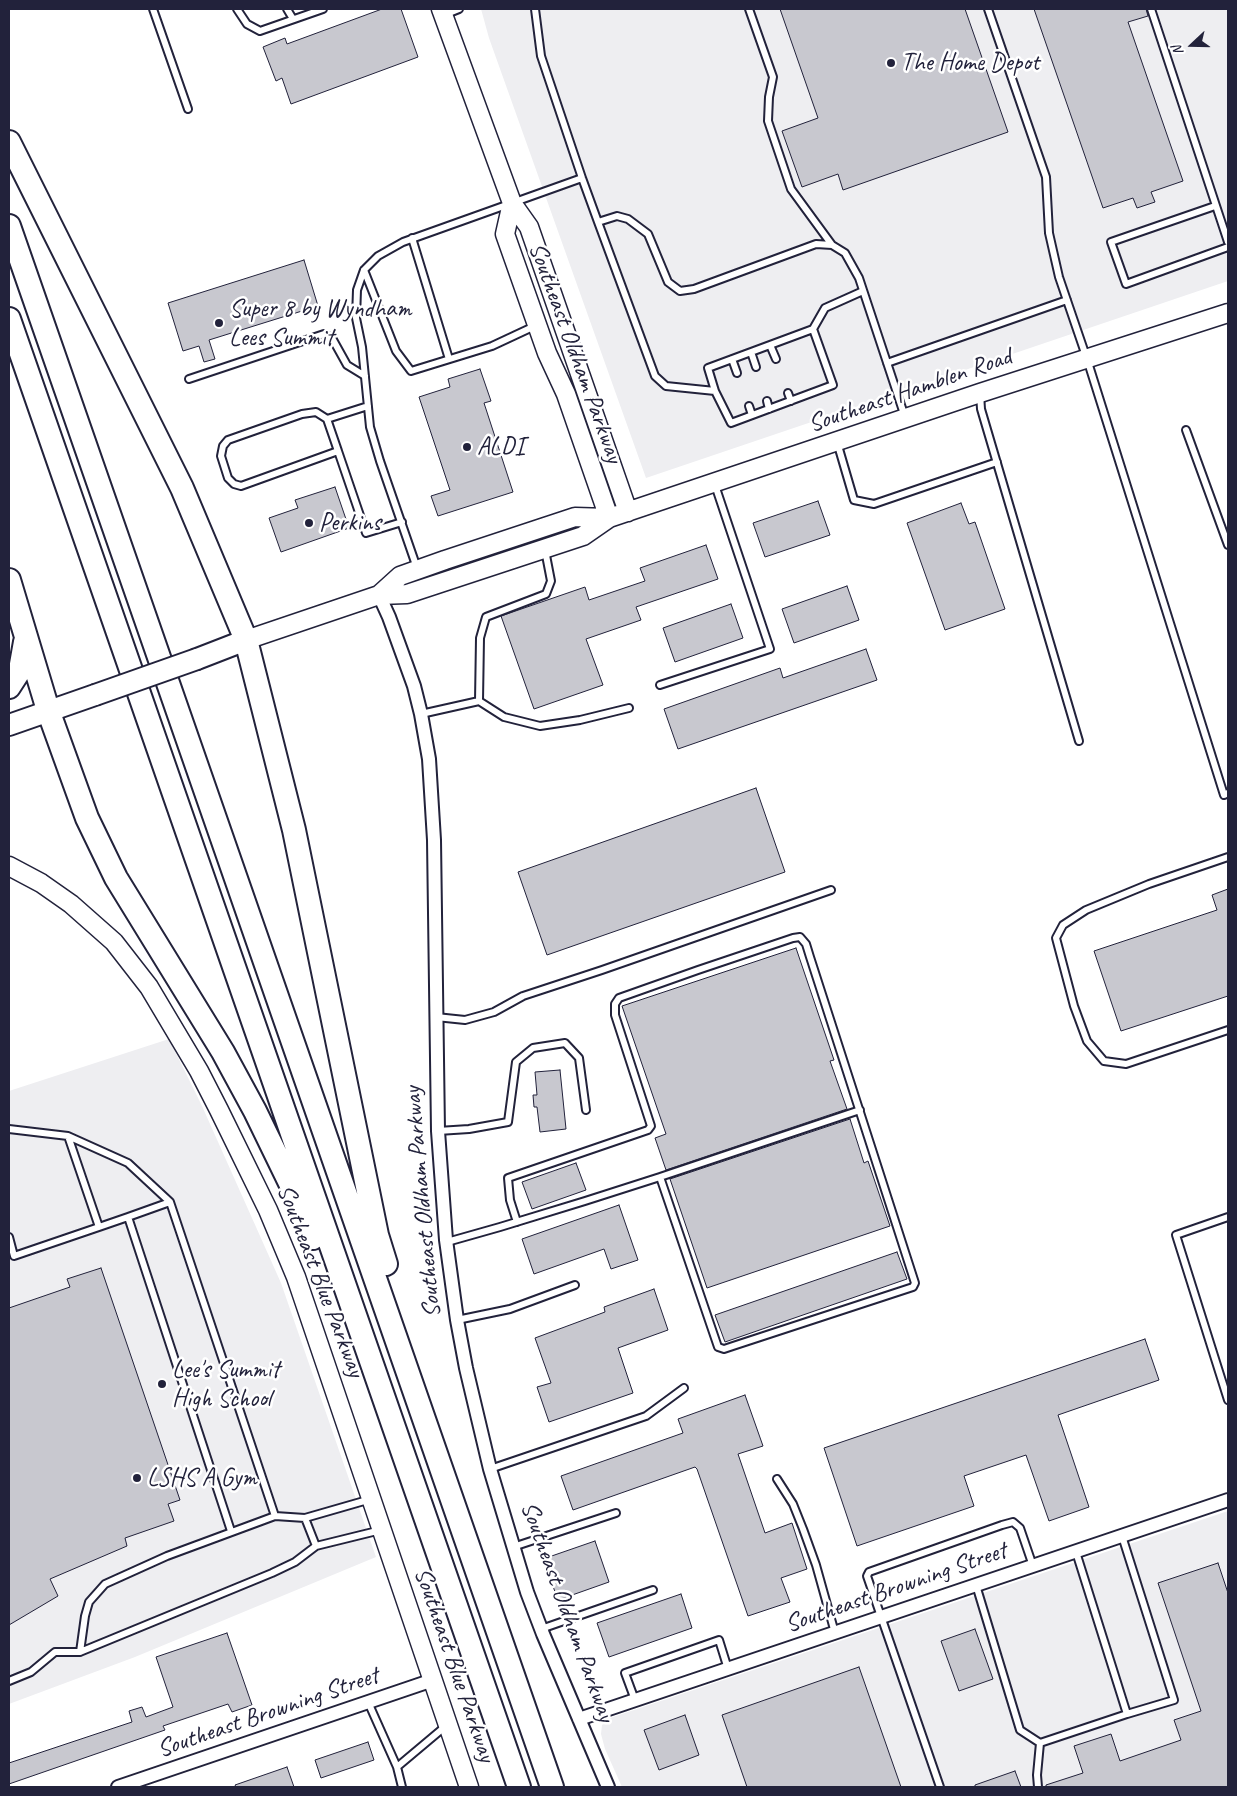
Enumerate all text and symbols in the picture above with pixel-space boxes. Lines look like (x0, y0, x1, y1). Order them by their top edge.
north arrow (1167, 20, 1217, 70)
text: N (1168, 43, 1187, 58)
place label: The Home Depot (901, 48, 1039, 78)
marker: The Home Depot (885, 57, 897, 69)
street label: Southeast Oldham Parkway (521, 239, 629, 467)
place label: Super 8 by Wyndham Lees Summit (229, 294, 411, 353)
marker: Super 8 by Wyndham Lees Summit (213, 317, 225, 329)
street label: Southeast Hamblen Road (804, 342, 1016, 440)
place label: ALDI (477, 432, 524, 462)
marker: ALDI (461, 441, 473, 453)
place label: Perkins (319, 508, 381, 538)
marker: Perkins (303, 517, 315, 529)
street label: Southeast Oldham Parkway (398, 1085, 448, 1319)
street label: Southeast Blue Parkway (270, 1181, 370, 1381)
place label: Lee's Summit High School (172, 1355, 280, 1414)
marker: Lee's Summit High School (156, 1378, 168, 1390)
place label: LSHS A Gym (147, 1463, 256, 1493)
marker: LSHS A Gym (131, 1472, 143, 1484)
street label: Southeast Oldham Parkway (513, 1498, 621, 1726)
street label: Southeast Browning Street (782, 1536, 1010, 1640)
street label: Southeast Blue Parkway (407, 1564, 501, 1766)
street label: Southeast Browning Street (154, 1661, 382, 1765)

